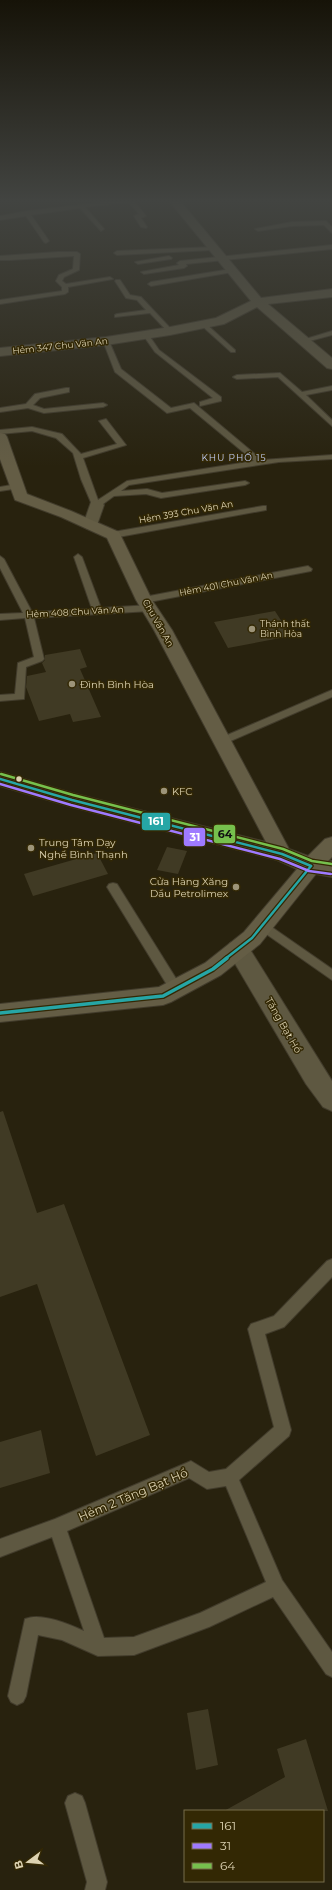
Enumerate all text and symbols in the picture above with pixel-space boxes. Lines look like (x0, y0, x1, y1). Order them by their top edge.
street label: Hẻm 347 Chu Văn An (12, 335, 108, 356)
district label: KHU PHỐ 15 (201, 452, 267, 463)
street label: Hẻm 393 Chu Văn An (138, 498, 234, 525)
street label: Hẻm 401 Chu Văn An (178, 569, 274, 598)
street label: Chu Văn An (140, 597, 176, 648)
street label: Hẻm 408 Chu Văn An (26, 603, 124, 620)
place label: Thánh thất Bình Hòa (260, 618, 310, 639)
marker: Thánh thất Bình Hòa (247, 624, 257, 634)
place label: Đình Bình Hòa (80, 678, 154, 691)
marker: Đình Bình Hòa (67, 679, 77, 689)
unlabelled marker (14, 774, 24, 784)
place label: KFC (172, 785, 192, 798)
marker: KFC (159, 786, 169, 796)
line badge: 161 (141, 812, 171, 831)
text: 161 (148, 814, 164, 828)
line badge: 64 (213, 824, 236, 844)
line badge: 31 (183, 827, 206, 847)
text: 64 (218, 827, 233, 841)
text: 31 (189, 830, 200, 844)
place label: Trung Tâm Dạy Nghề Bình Thạnh (39, 836, 128, 861)
marker: Trung Tâm Dạy Nghề Bình Thạnh (26, 843, 36, 853)
place label: Cửa Hàng Xăng Dầu Petrolimex (150, 875, 229, 900)
marker: Cửa Hàng Xăng Dầu Petrolimex (231, 882, 241, 892)
street label: Tăng Bạt Hổ (262, 995, 305, 1055)
street label: Hẻm 2 Tăng Bạt Hổ (76, 1465, 190, 1524)
legend (184, 1810, 324, 1882)
text: 161 (220, 1818, 236, 1833)
text: 31 (220, 1838, 231, 1853)
north arrow (8, 1842, 48, 1882)
text: 64 (220, 1858, 235, 1873)
text: B (10, 1859, 26, 1871)

